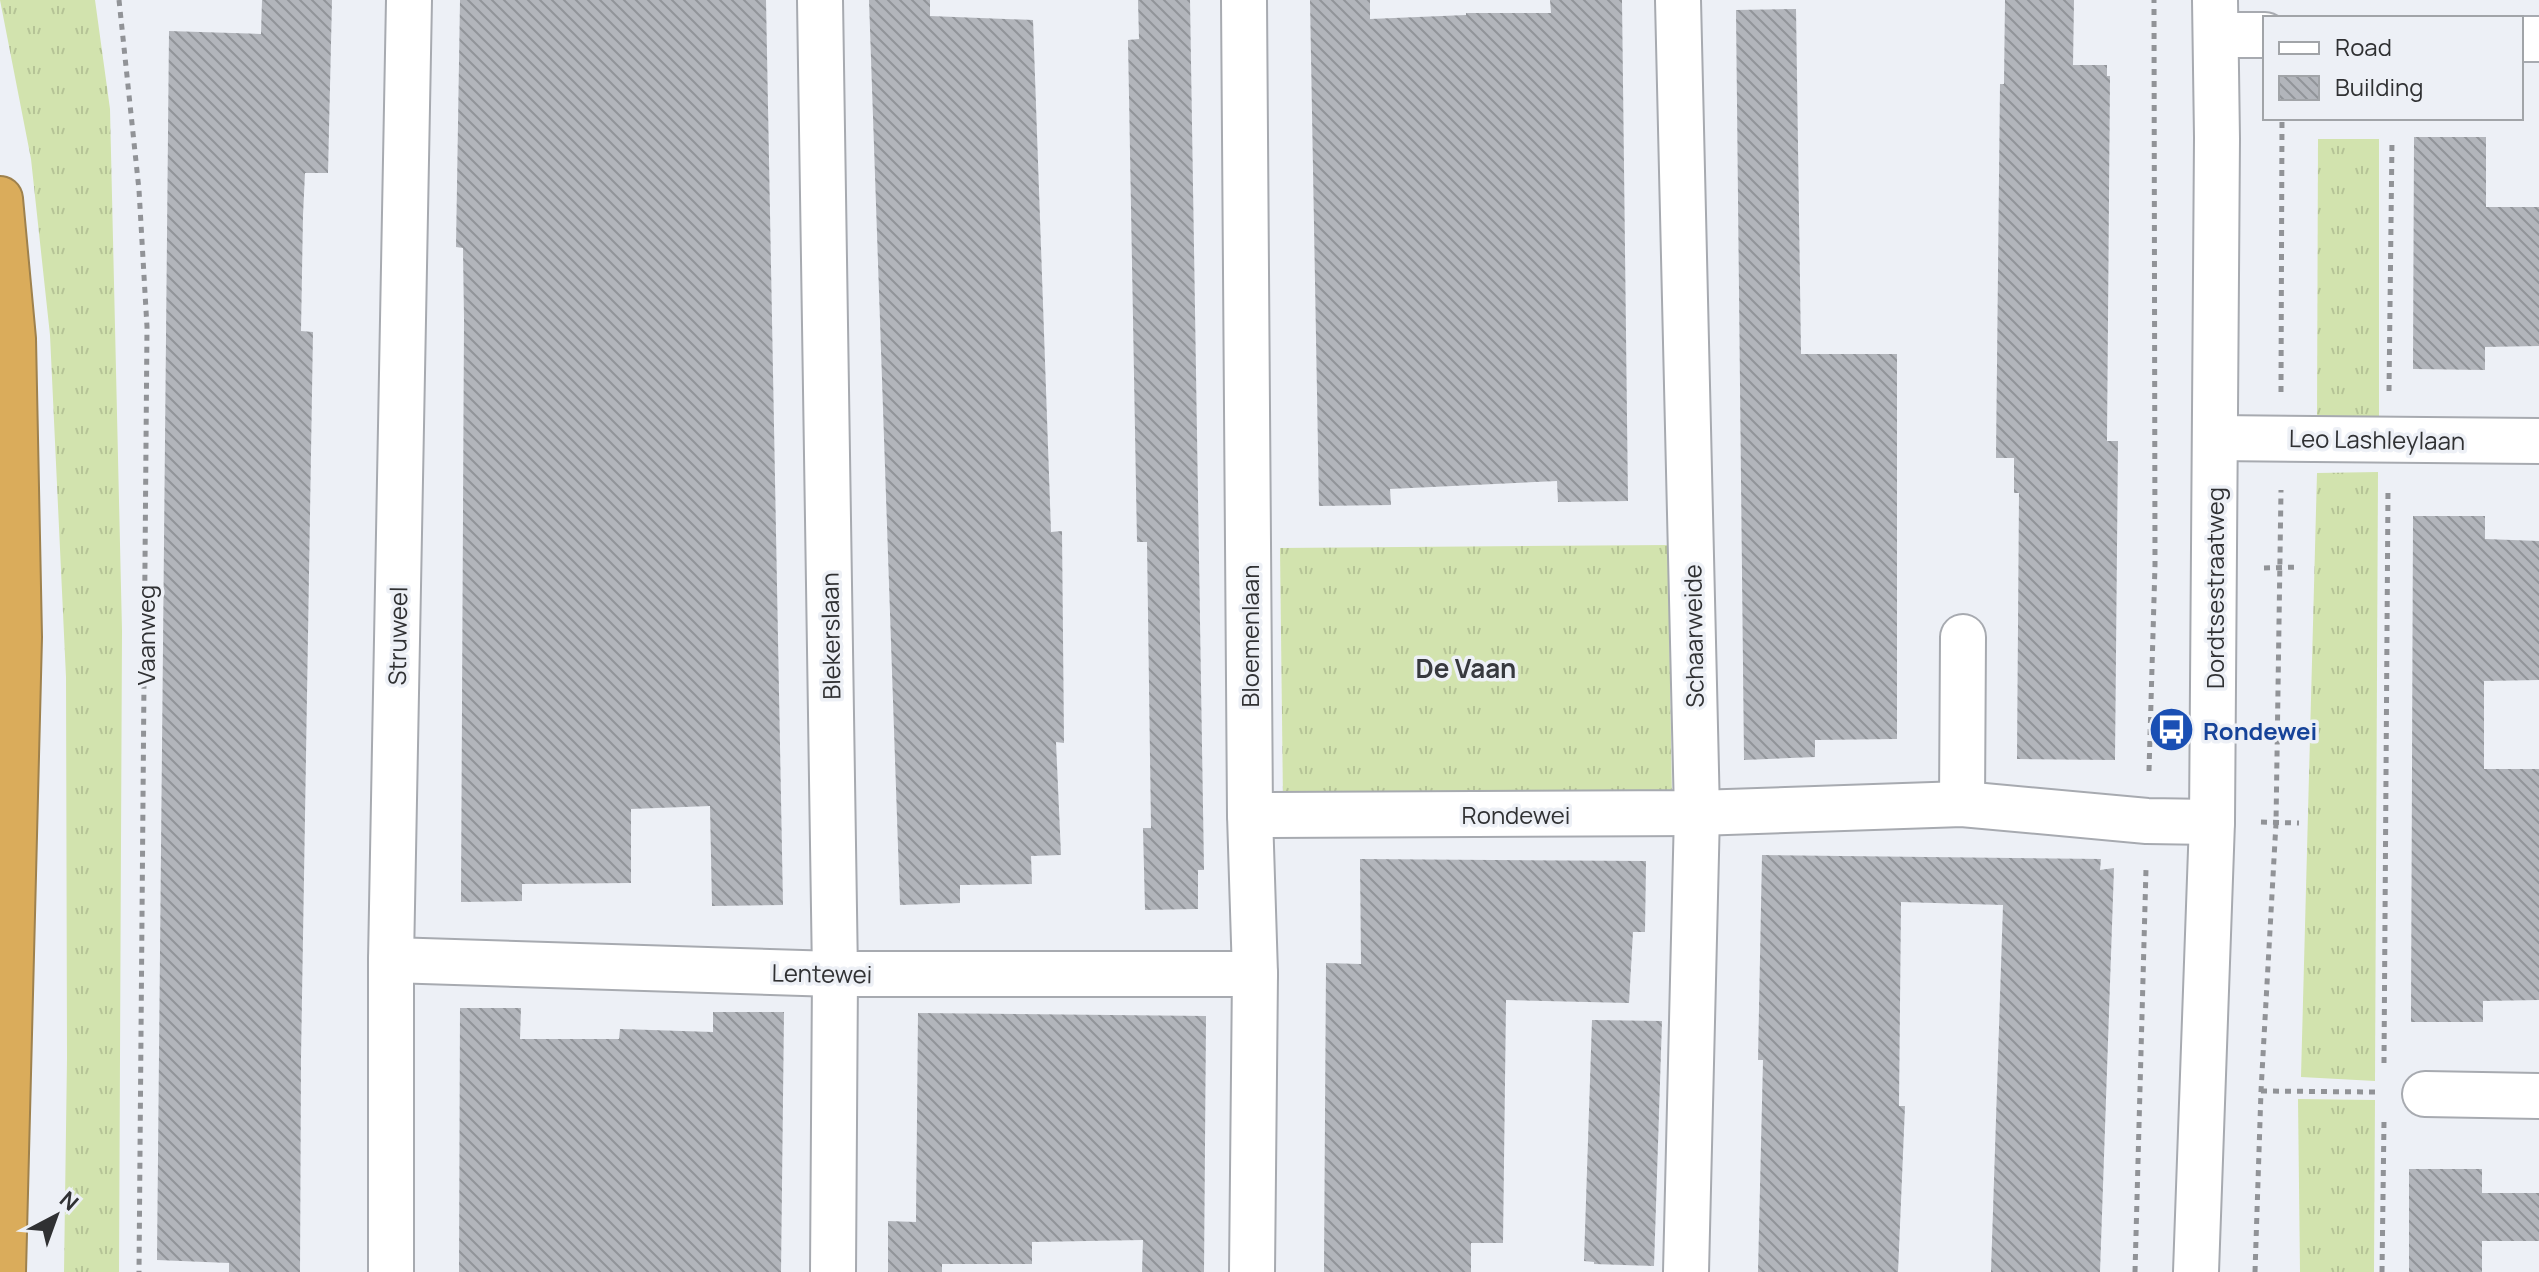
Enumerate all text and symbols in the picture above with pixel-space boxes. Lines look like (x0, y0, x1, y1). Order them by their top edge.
legend (2263, 16, 2523, 120)
text: Road (2335, 30, 2392, 63)
text: Building (2335, 70, 2423, 103)
street label: Leo Lashleylaan (2289, 421, 2465, 457)
street label: Dordtsestraatweg (2198, 487, 2231, 689)
street label: Schaarweide (1675, 564, 1711, 708)
street label: Bloemenlaan (1233, 565, 1266, 707)
street label: Blekerslaan (812, 572, 848, 700)
street label: Vaanweg (129, 585, 162, 685)
street label: Struweel (380, 586, 414, 686)
district label: De Vaan (1416, 650, 1516, 686)
bus stop icon: Rondewei (2148, 706, 2196, 754)
place label: Rondewei (2203, 714, 2317, 747)
street label: Rondewei (1462, 798, 1570, 831)
street label: Lentewei (772, 956, 872, 990)
north arrow (16, 1176, 96, 1256)
text: N (53, 1184, 85, 1217)

